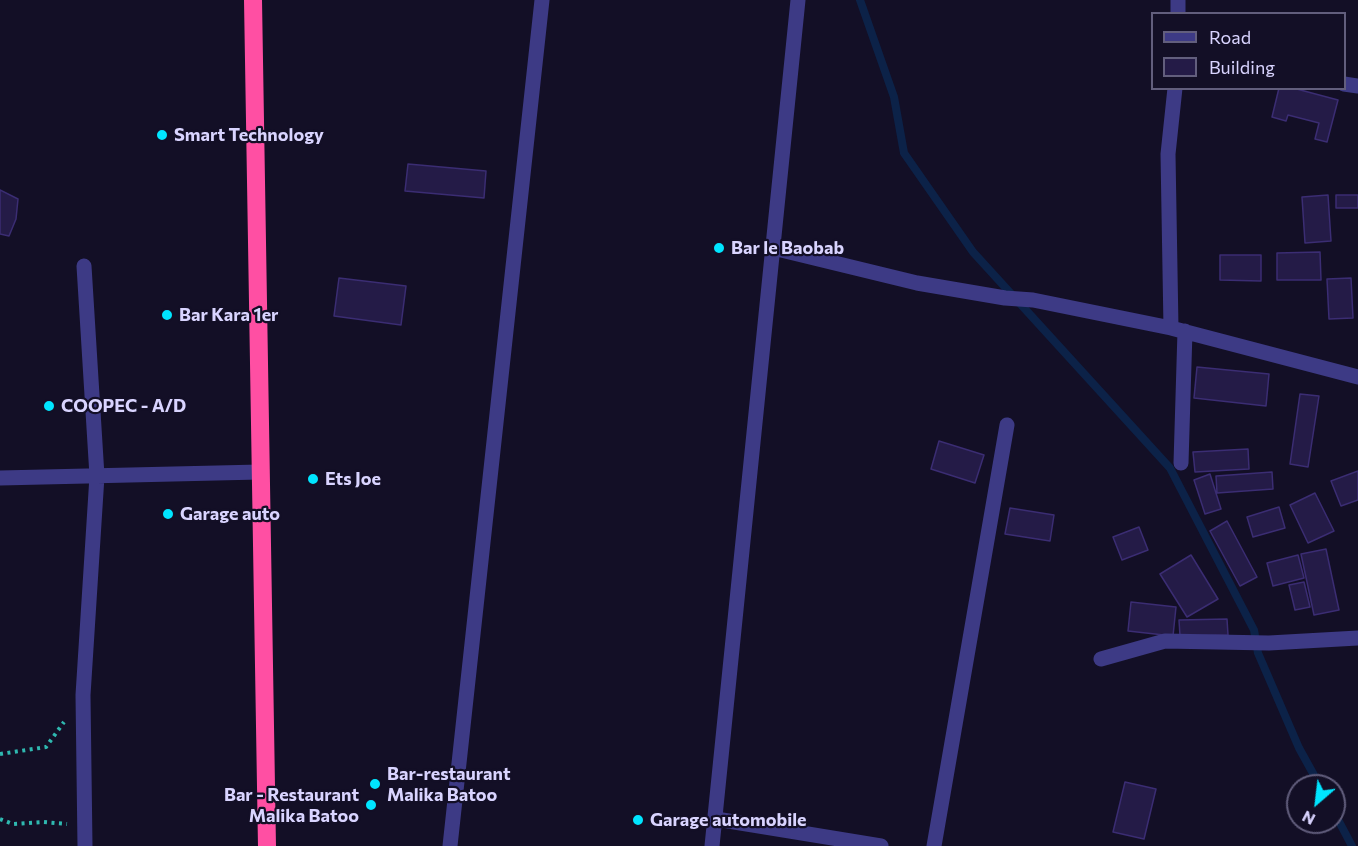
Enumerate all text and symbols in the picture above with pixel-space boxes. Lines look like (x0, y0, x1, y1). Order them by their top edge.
legend (1151, 12, 1346, 90)
text: Road (1209, 26, 1251, 48)
text: Building (1209, 56, 1275, 78)
place label: Smart Technology (174, 124, 324, 146)
marker: Smart Technology (155, 128, 169, 142)
place label: Bar le Baobab (731, 237, 844, 259)
marker: Bar le Baobab (712, 241, 726, 255)
place label: Bar Kara 1er (179, 304, 279, 326)
marker: Bar Kara 1er (160, 308, 174, 322)
place label: COOPEC - A/D (61, 395, 186, 417)
marker: COOPEC - A/D (42, 399, 56, 413)
place label: Ets Joe (325, 468, 381, 490)
marker: Ets Joe (306, 472, 320, 486)
place label: Garage auto (180, 503, 280, 525)
marker: Garage auto (161, 507, 175, 521)
place label: Bar-restaurant Malika Batoo (387, 763, 511, 806)
north arrow (1286, 774, 1346, 834)
marker: Bar-restaurant Malika Batoo (368, 777, 382, 791)
place label: Bar - Restaurant Malika Batoo (224, 784, 359, 826)
marker: Bar - Restaurant Malika Batoo (364, 798, 378, 812)
text: N (1298, 807, 1318, 830)
place label: Garage automobile (650, 809, 807, 831)
marker: Garage automobile (631, 813, 645, 827)

